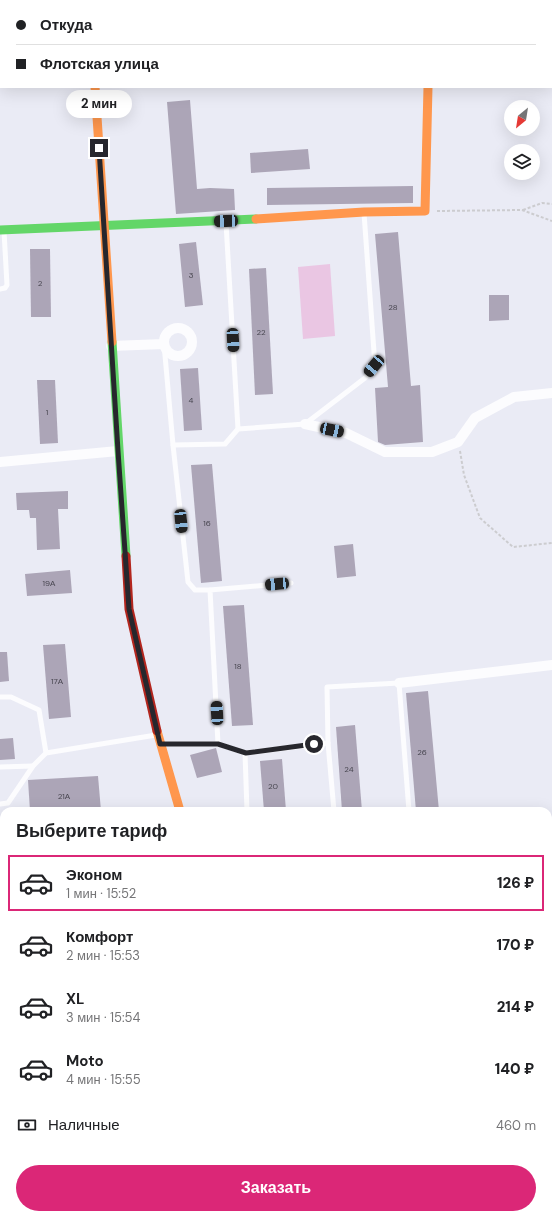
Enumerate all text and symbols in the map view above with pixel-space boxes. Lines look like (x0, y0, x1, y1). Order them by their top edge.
text: Откуда (40, 15, 92, 35)
text: Флотская улица (40, 54, 159, 74)
callout: 2 мин (66, 90, 132, 118)
text: 2 мин (81, 95, 117, 112)
north arrow (504, 100, 540, 136)
map controls (504, 100, 540, 180)
route end (90, 139, 108, 157)
button: layers (504, 144, 540, 180)
car (214, 215, 238, 227)
house number: 3 (189, 270, 194, 280)
house number: 2 (38, 278, 43, 288)
house number: 28 (388, 302, 398, 312)
house number: 22 (256, 327, 266, 337)
car (226, 328, 240, 352)
car (362, 353, 386, 379)
house number: 4 (189, 395, 194, 405)
house number: 1 (46, 407, 48, 417)
car (319, 422, 345, 438)
car (174, 508, 188, 534)
house number: 16 (203, 518, 211, 528)
car (265, 577, 289, 591)
house number: 19А (43, 578, 56, 588)
house number: 18 (234, 661, 242, 671)
house number: 17А (51, 676, 64, 686)
car (210, 701, 224, 725)
route start (305, 735, 323, 753)
house number: 26 (417, 747, 427, 757)
house number: 24 (344, 764, 354, 774)
house number: 20 (268, 781, 279, 791)
house number: 21А (58, 791, 71, 801)
text: Выберите тариф (16, 819, 167, 843)
icon: car (18, 865, 54, 901)
text: Эконом (66, 865, 122, 885)
text: 126 ₽ (497, 873, 534, 893)
text: 1 мин · 15:52 (66, 885, 136, 902)
icon: car (18, 927, 54, 963)
text: Комфорт (66, 927, 133, 947)
text: 170 ₽ (497, 935, 534, 955)
text: 2 мин · 15:53 (66, 947, 140, 964)
icon: car (18, 989, 54, 1025)
text: XL (66, 989, 84, 1009)
text: 214 ₽ (497, 997, 534, 1017)
text: 3 мин · 15:54 (66, 1009, 140, 1026)
icon: car (18, 1051, 54, 1087)
text: Moto (66, 1051, 104, 1071)
text: 140 ₽ (495, 1059, 534, 1079)
text: 4 мин · 15:55 (66, 1071, 141, 1088)
icon: cash (16, 1114, 38, 1136)
text: Наличные (48, 1115, 120, 1135)
text: 460 m (496, 1117, 536, 1134)
button: Заказать (16, 1165, 536, 1211)

